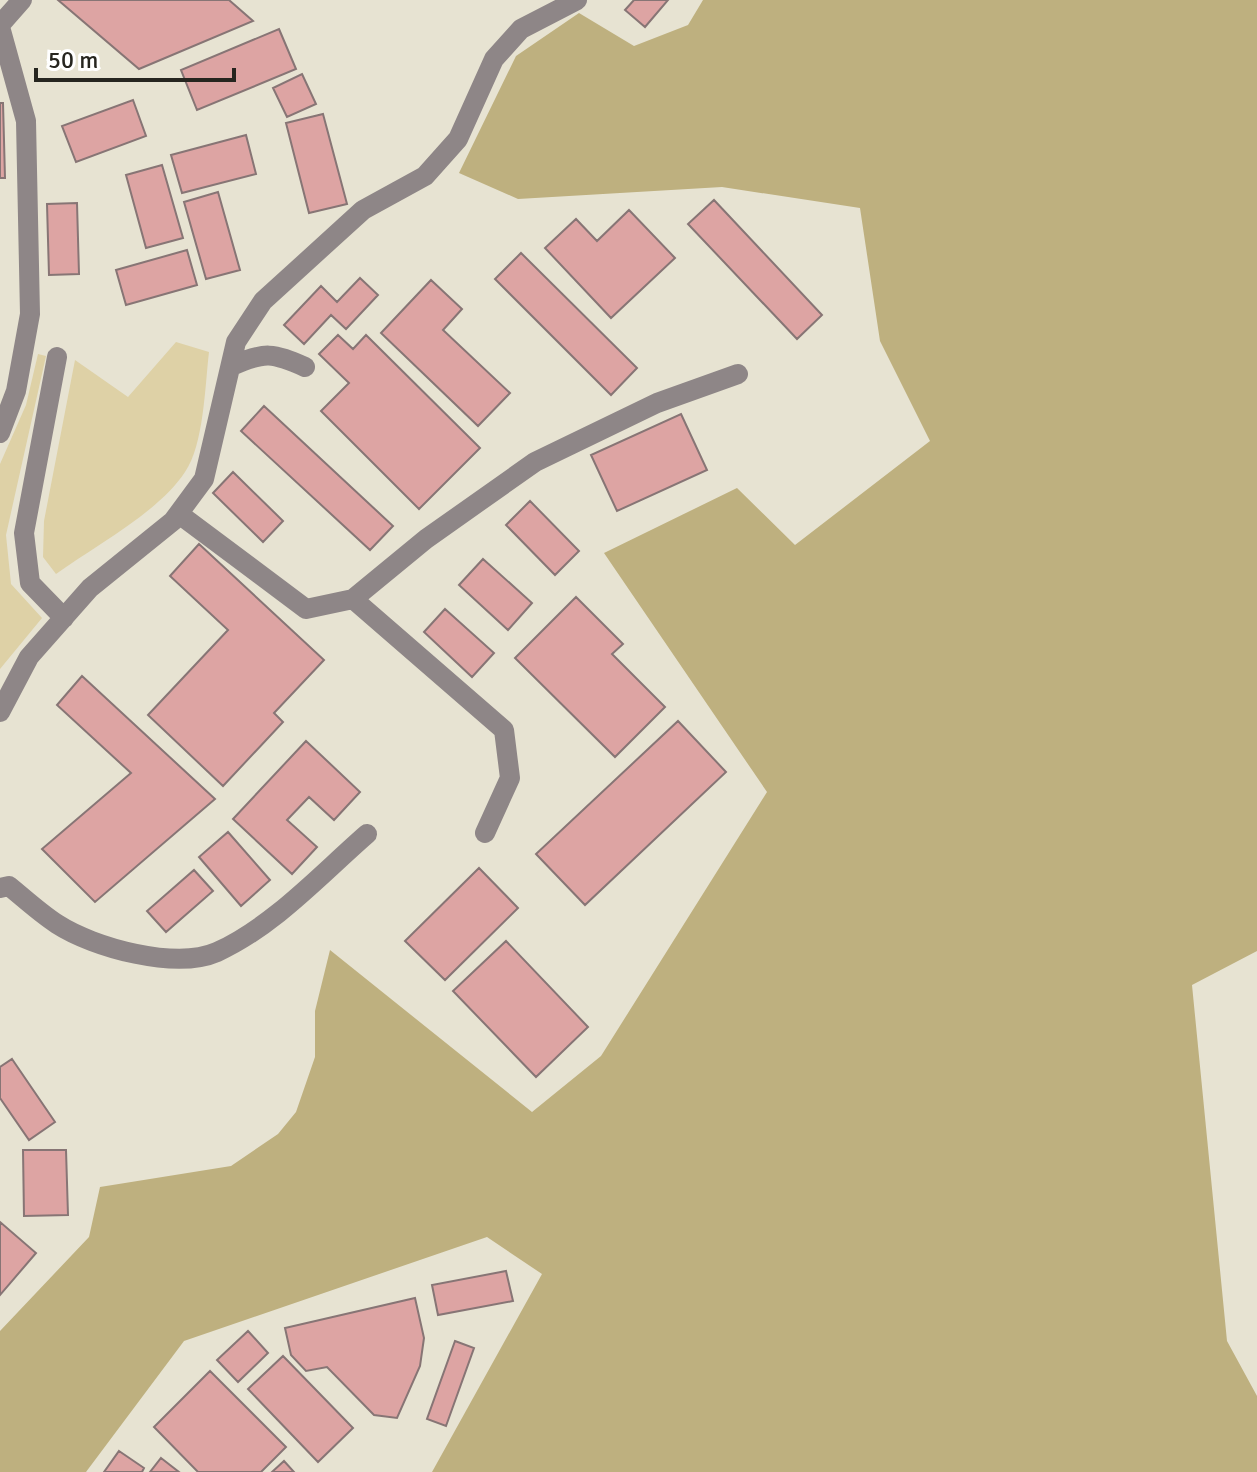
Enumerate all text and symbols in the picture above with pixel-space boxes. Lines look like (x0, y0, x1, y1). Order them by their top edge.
scale bar (36, 32, 234, 82)
text: 50 m (48, 45, 98, 75)

